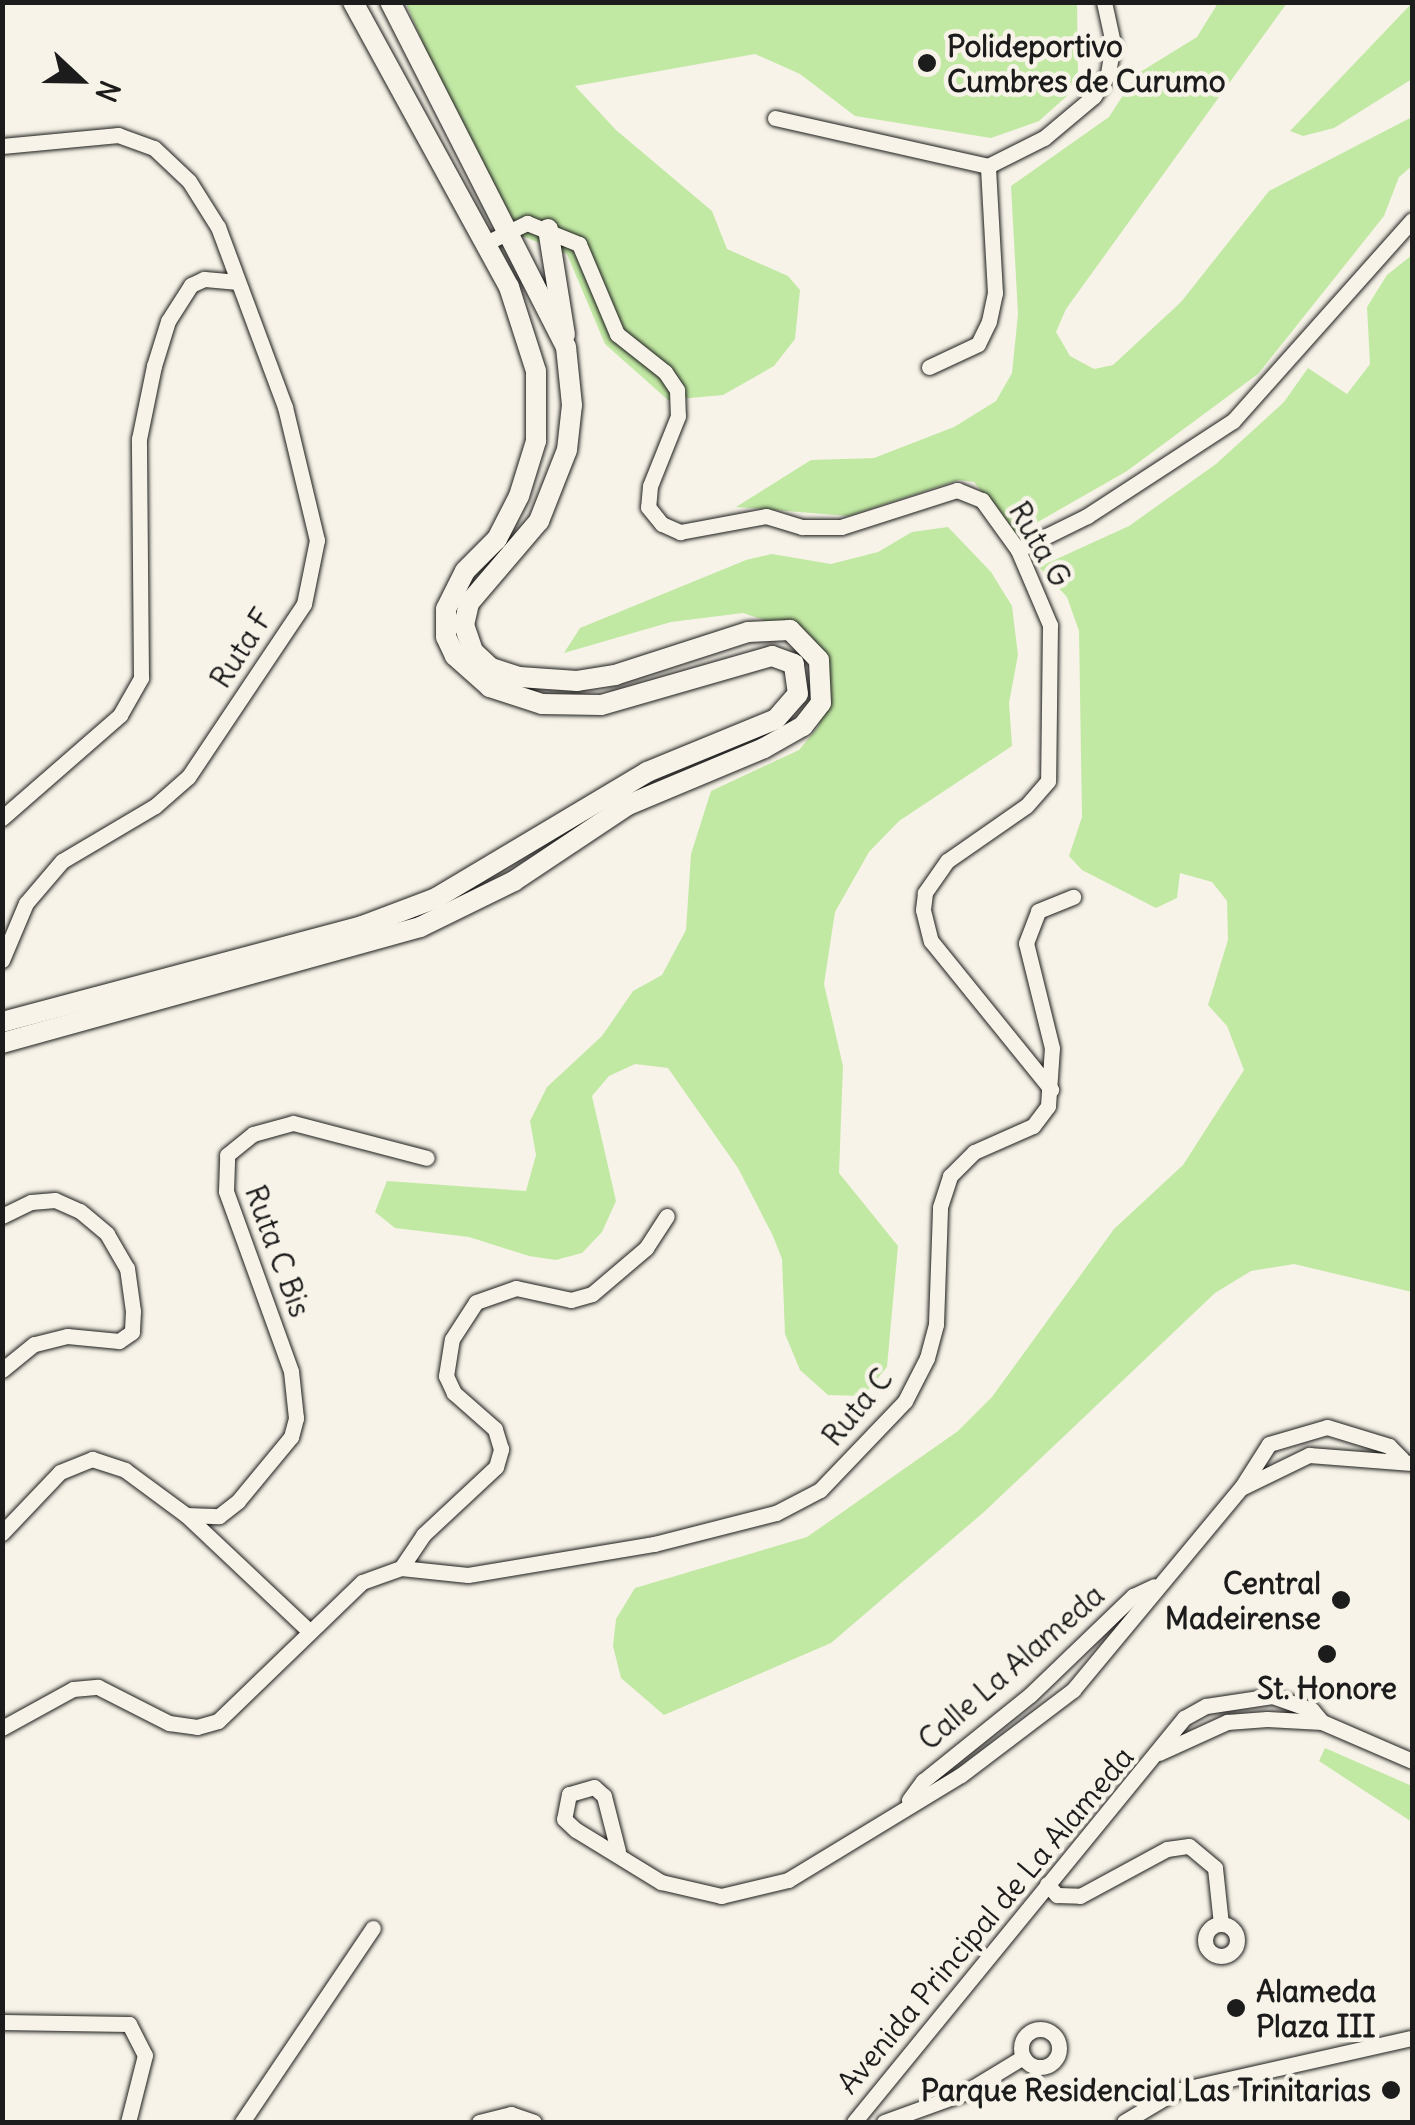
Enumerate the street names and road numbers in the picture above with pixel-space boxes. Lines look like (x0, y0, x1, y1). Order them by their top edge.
street label: Ruta G (1001, 495, 1079, 593)
street label: Ruta F (202, 601, 280, 695)
street label: Ruta C Bis (238, 1180, 318, 1322)
street label: Ruta C (814, 1361, 900, 1453)
street label: Calle La Alameda (911, 1577, 1111, 1757)
street label: Avenida Principal de La Alameda (829, 1739, 1141, 2101)

